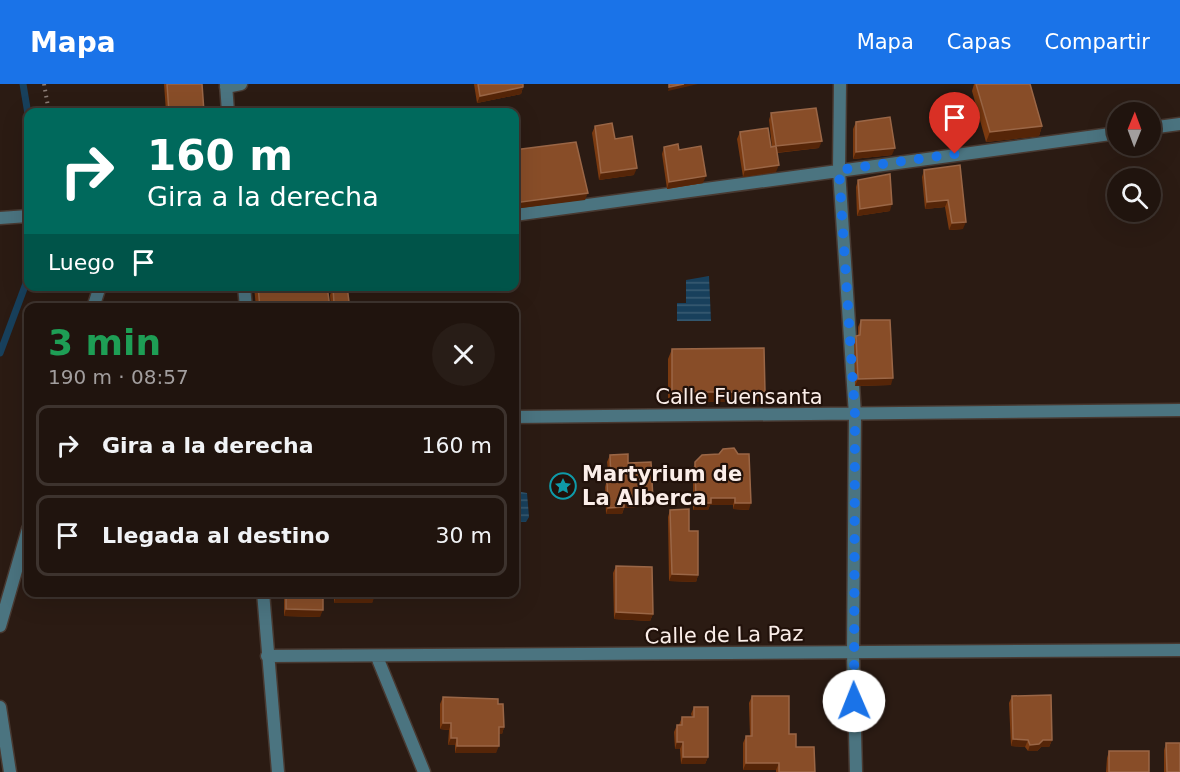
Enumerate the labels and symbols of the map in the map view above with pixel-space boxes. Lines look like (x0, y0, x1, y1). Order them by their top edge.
pin (929, 92, 980, 154)
north arrow (1107, 102, 1161, 156)
street label: Calle Fuensanta (655, 385, 823, 409)
place label: Martyrium de La Alberca (582, 462, 742, 510)
place icon: Martyrium de La Alberca (548, 471, 578, 501)
street label: Calle de La Paz (645, 622, 803, 648)
position arrow (822, 669, 886, 733)

